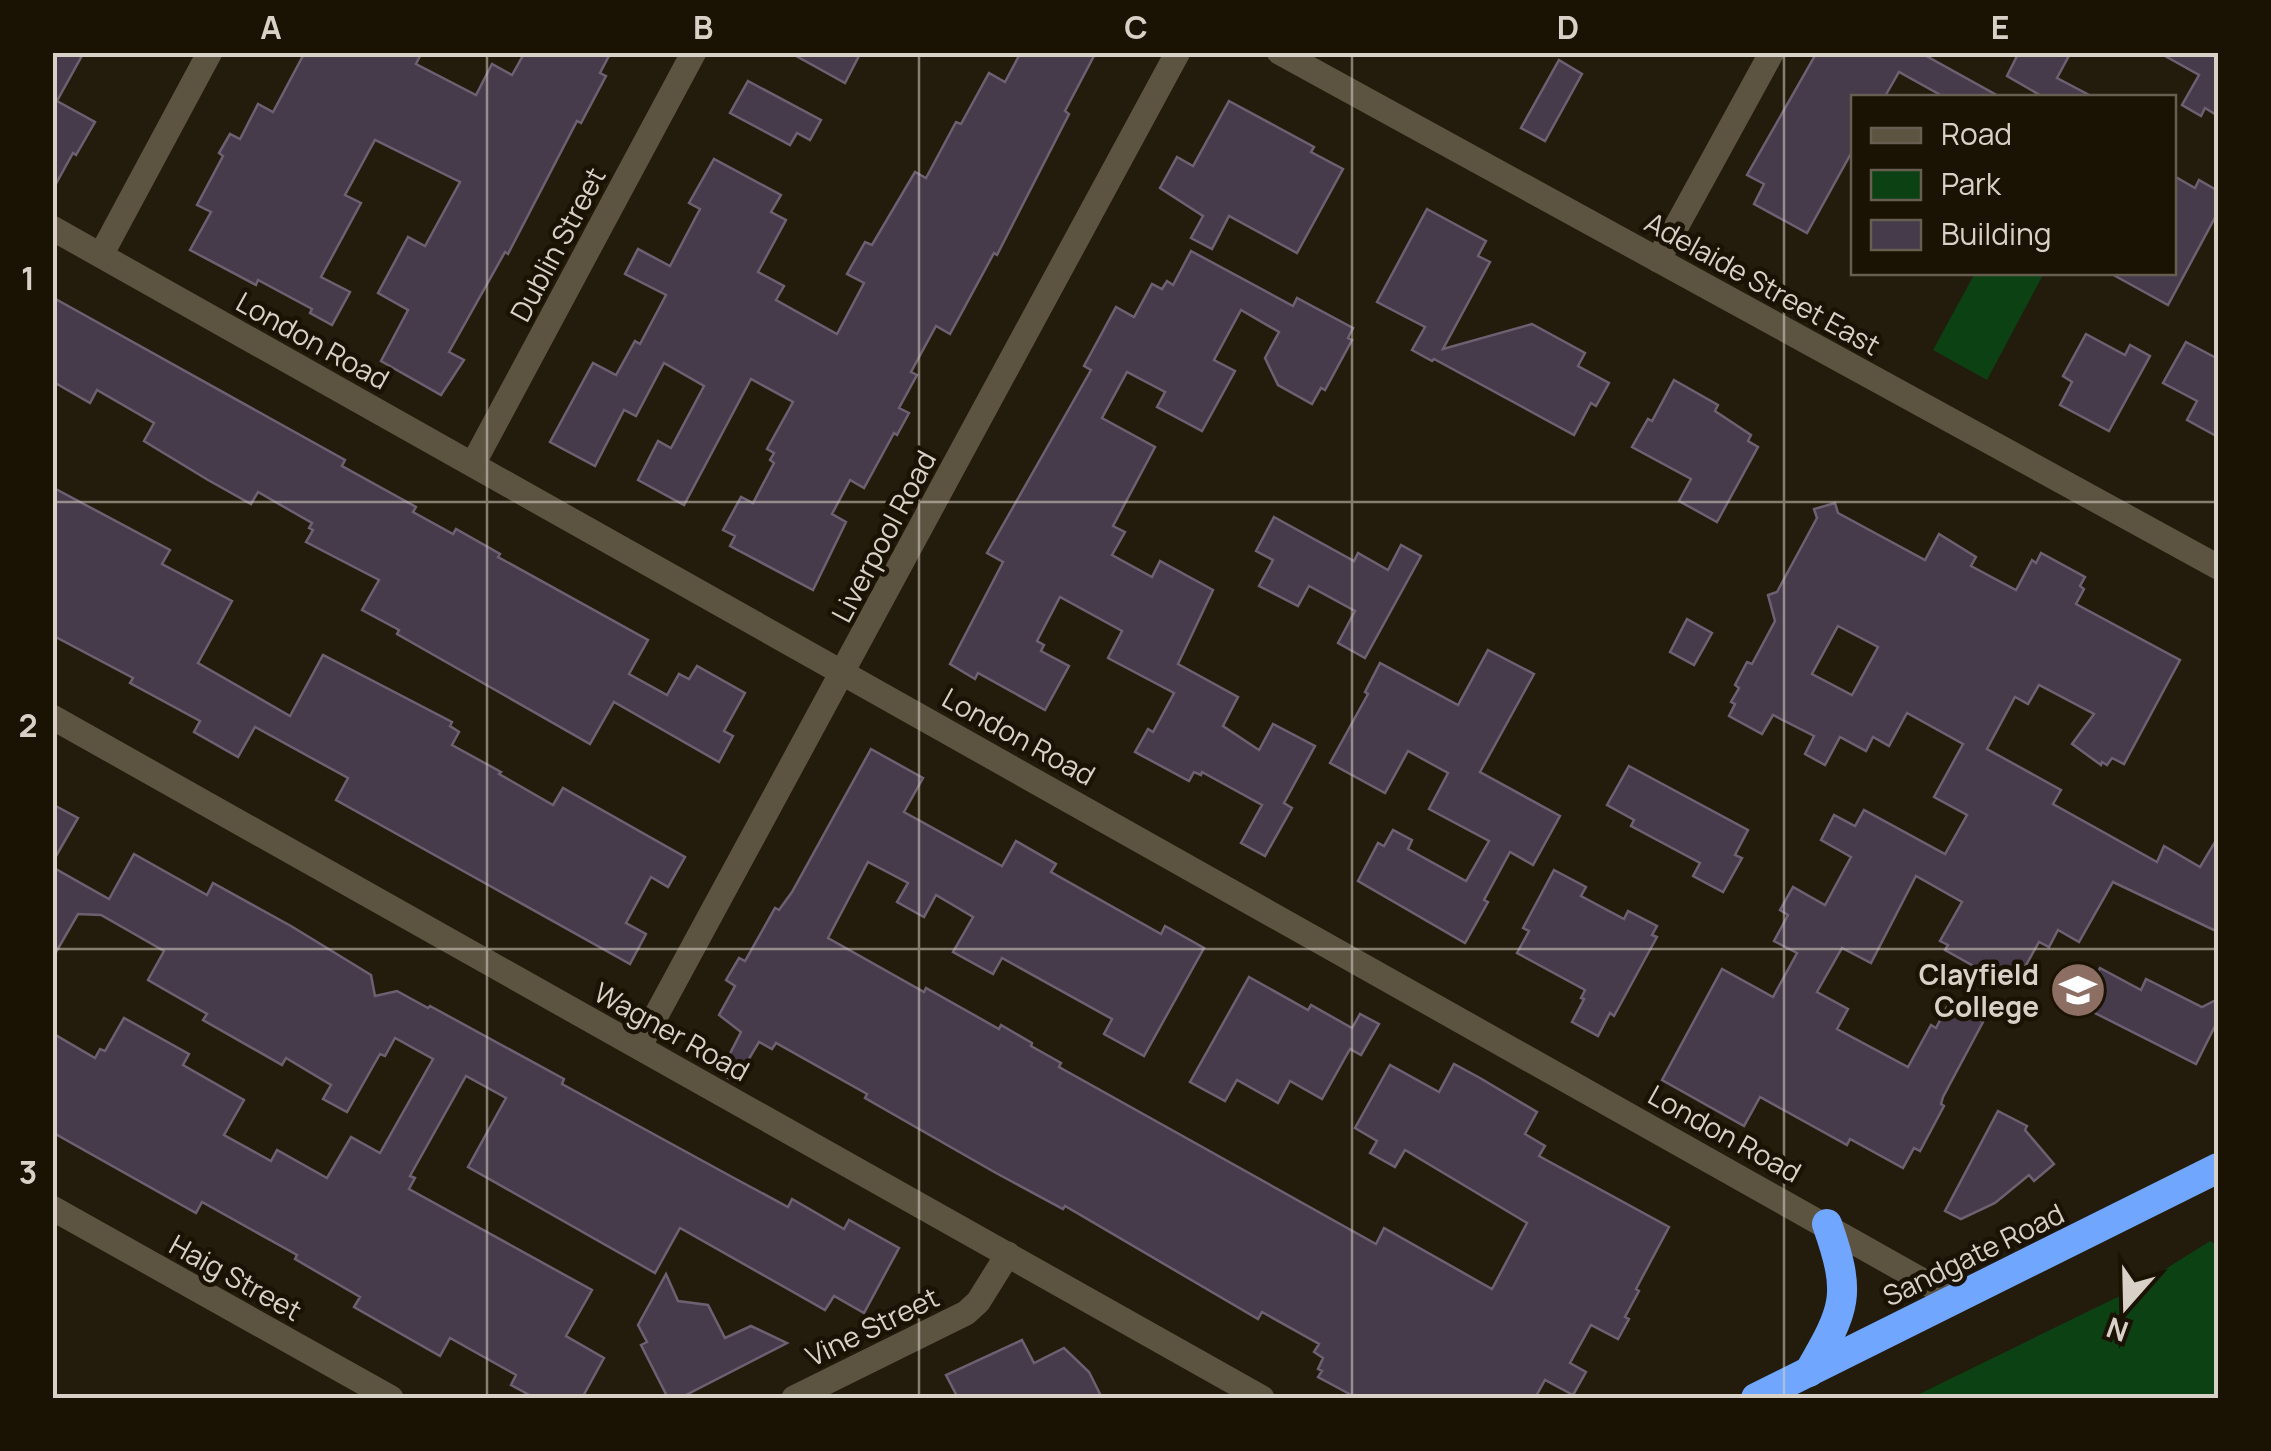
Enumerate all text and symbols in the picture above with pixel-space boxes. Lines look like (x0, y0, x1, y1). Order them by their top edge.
text: A (260, 5, 282, 49)
text: B (693, 5, 713, 49)
text: C (1124, 5, 1148, 49)
text: D (1557, 5, 1579, 49)
text: E (1991, 5, 2009, 49)
legend (1851, 95, 2176, 275)
text: Road (1941, 113, 2012, 154)
street label: Dublin Street (500, 160, 614, 328)
text: Park (1941, 163, 2002, 204)
street label: Adelaide Street East (1639, 203, 1887, 363)
text: Building (1941, 213, 2052, 254)
text: 1 (21, 256, 35, 300)
street label: London Road (230, 282, 396, 398)
street label: Liverpool Road (822, 444, 944, 628)
street label: London Road (936, 678, 1102, 794)
text: 2 (18, 703, 38, 747)
place label: Clayfield College (1919, 955, 2039, 1025)
school or university icon: Clayfield College (2048, 960, 2108, 1020)
street label: Wagner Road (588, 973, 756, 1089)
street label: London Road (1642, 1075, 1808, 1191)
text: 3 (19, 1150, 37, 1194)
street label: Sandgate Road (1876, 1194, 2070, 1314)
street label: Haig Street (163, 1225, 309, 1329)
north arrow (2076, 1256, 2176, 1356)
street label: Vine Street (799, 1277, 945, 1375)
text: N (2101, 1309, 2133, 1352)

